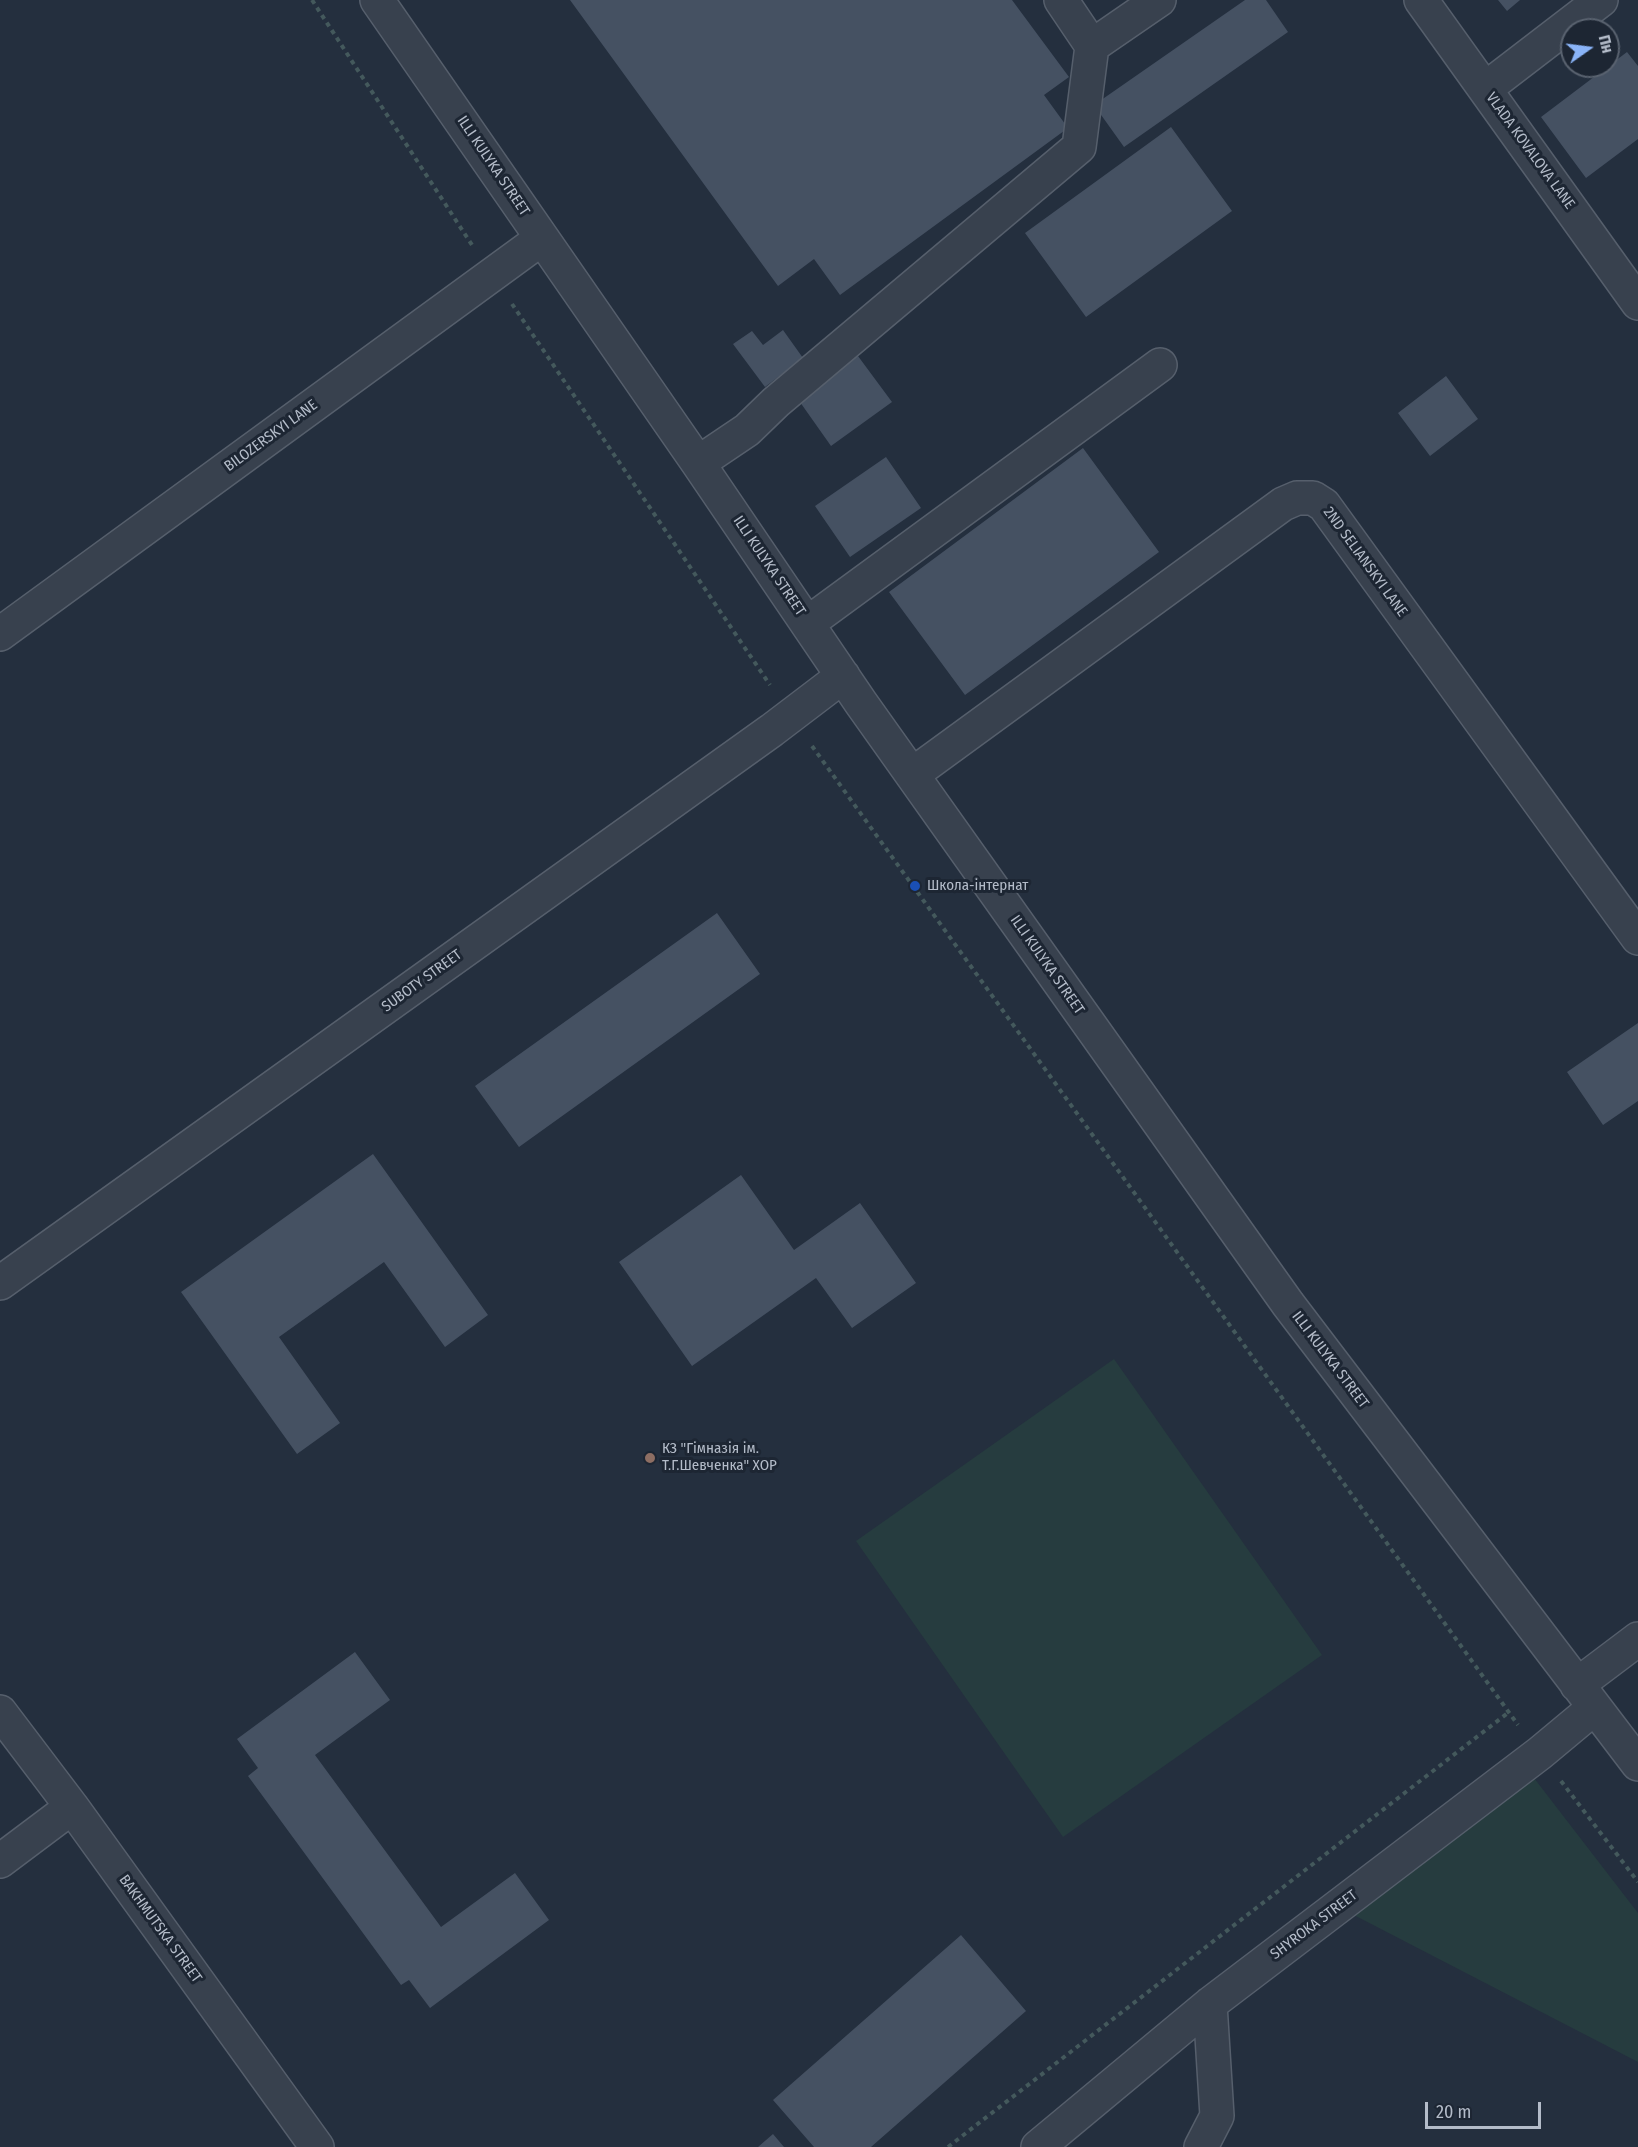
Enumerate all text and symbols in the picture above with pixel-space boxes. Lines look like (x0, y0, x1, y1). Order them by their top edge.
north arrow (1560, 18, 1620, 78)
text: Пн (1595, 33, 1617, 55)
street label: VLADA KOVALOVA LANE (1482, 89, 1578, 213)
street label: ILLI KULYKA STREET (453, 113, 533, 219)
street label: BILOZERSKYI LANE (221, 396, 321, 476)
street label: 2ND SELIANSKYI LANE (1319, 504, 1411, 620)
street label: ILLI KULYKA STREET (729, 513, 809, 619)
place label: Школа-інтернат (927, 877, 1028, 895)
marker: Школа-інтернат (908, 879, 922, 893)
street label: ILLI KULYKA STREET (1006, 912, 1088, 1018)
street label: SUBOTY STREET (378, 946, 466, 1016)
street label: ILLI KULYKA STREET (1288, 1308, 1372, 1412)
place label: КЗ "Гімназія ім. Т.Г.Шевченка" ХОР (662, 1440, 777, 1475)
marker: КЗ "Гімназія ім. Т.Г.Шевченка" ХОР (643, 1451, 657, 1465)
street label: BAKHMUTSKA STREET (115, 1871, 205, 1987)
street label: SHYROKA STREET (1267, 1887, 1361, 1963)
scale bar (1428, 2090, 1544, 2128)
text: 20 m (1436, 2101, 1471, 2123)

